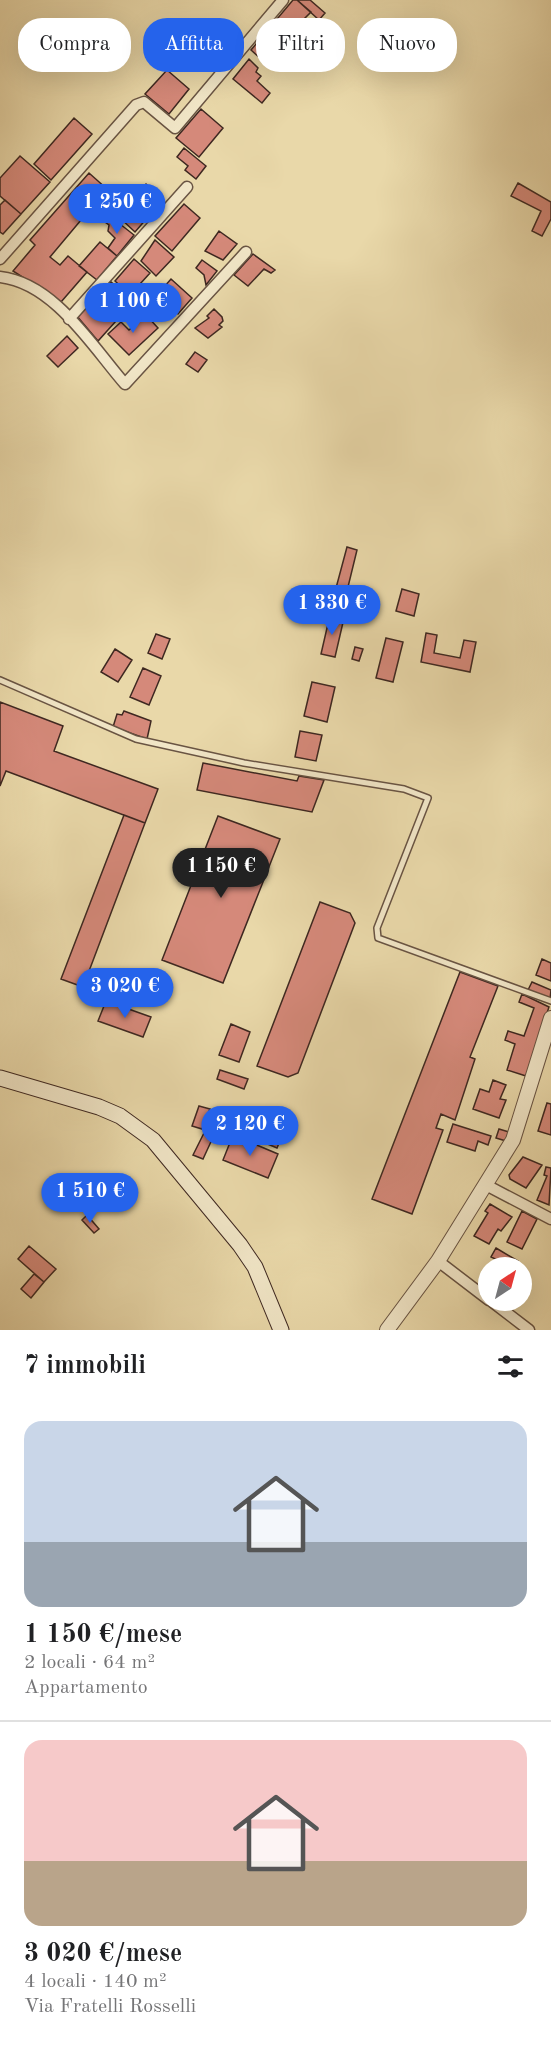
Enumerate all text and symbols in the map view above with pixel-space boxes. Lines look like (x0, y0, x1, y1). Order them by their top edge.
chip: Compra (18, 18, 131, 72)
chip: Affitta (143, 18, 244, 72)
chip: Filtri (256, 18, 345, 72)
chip: Nuovo (357, 18, 457, 72)
pin: 1 250 € (62, 184, 172, 235)
text: 1 250 € (82, 193, 152, 213)
pin: 1 100 € (78, 283, 188, 334)
text: 1 100 € (98, 292, 168, 312)
pin: 1 330 € (277, 585, 387, 636)
text: 1 330 € (297, 594, 367, 614)
pin: 1 150 € (166, 848, 276, 899)
text: 1 150 € (186, 857, 256, 877)
pin: 3 020 € (70, 968, 180, 1019)
text: 3 020 € (90, 977, 160, 997)
pin: 2 120 € (195, 1106, 305, 1157)
text: 2 120 € (215, 1115, 285, 1135)
pin: 1 510 € (35, 1173, 145, 1224)
text: 1 510 € (55, 1182, 125, 1202)
north arrow (478, 1257, 532, 1311)
map controls (478, 1257, 532, 1311)
icon: filters (494, 1350, 527, 1383)
text: 7 immobili (24, 1353, 146, 1379)
icon: home (222, 1460, 330, 1568)
text: 1 150 €/mese (24, 1622, 182, 1648)
text: 2 locali · 64 m² (24, 1653, 155, 1673)
text: Appartamento (24, 1678, 148, 1698)
icon: home (222, 1779, 330, 1887)
text: 3 020 €/mese (24, 1941, 182, 1967)
text: 4 locali · 140 m² (24, 1972, 167, 1992)
text: Via Fratelli Rosselli (24, 1997, 196, 2017)

